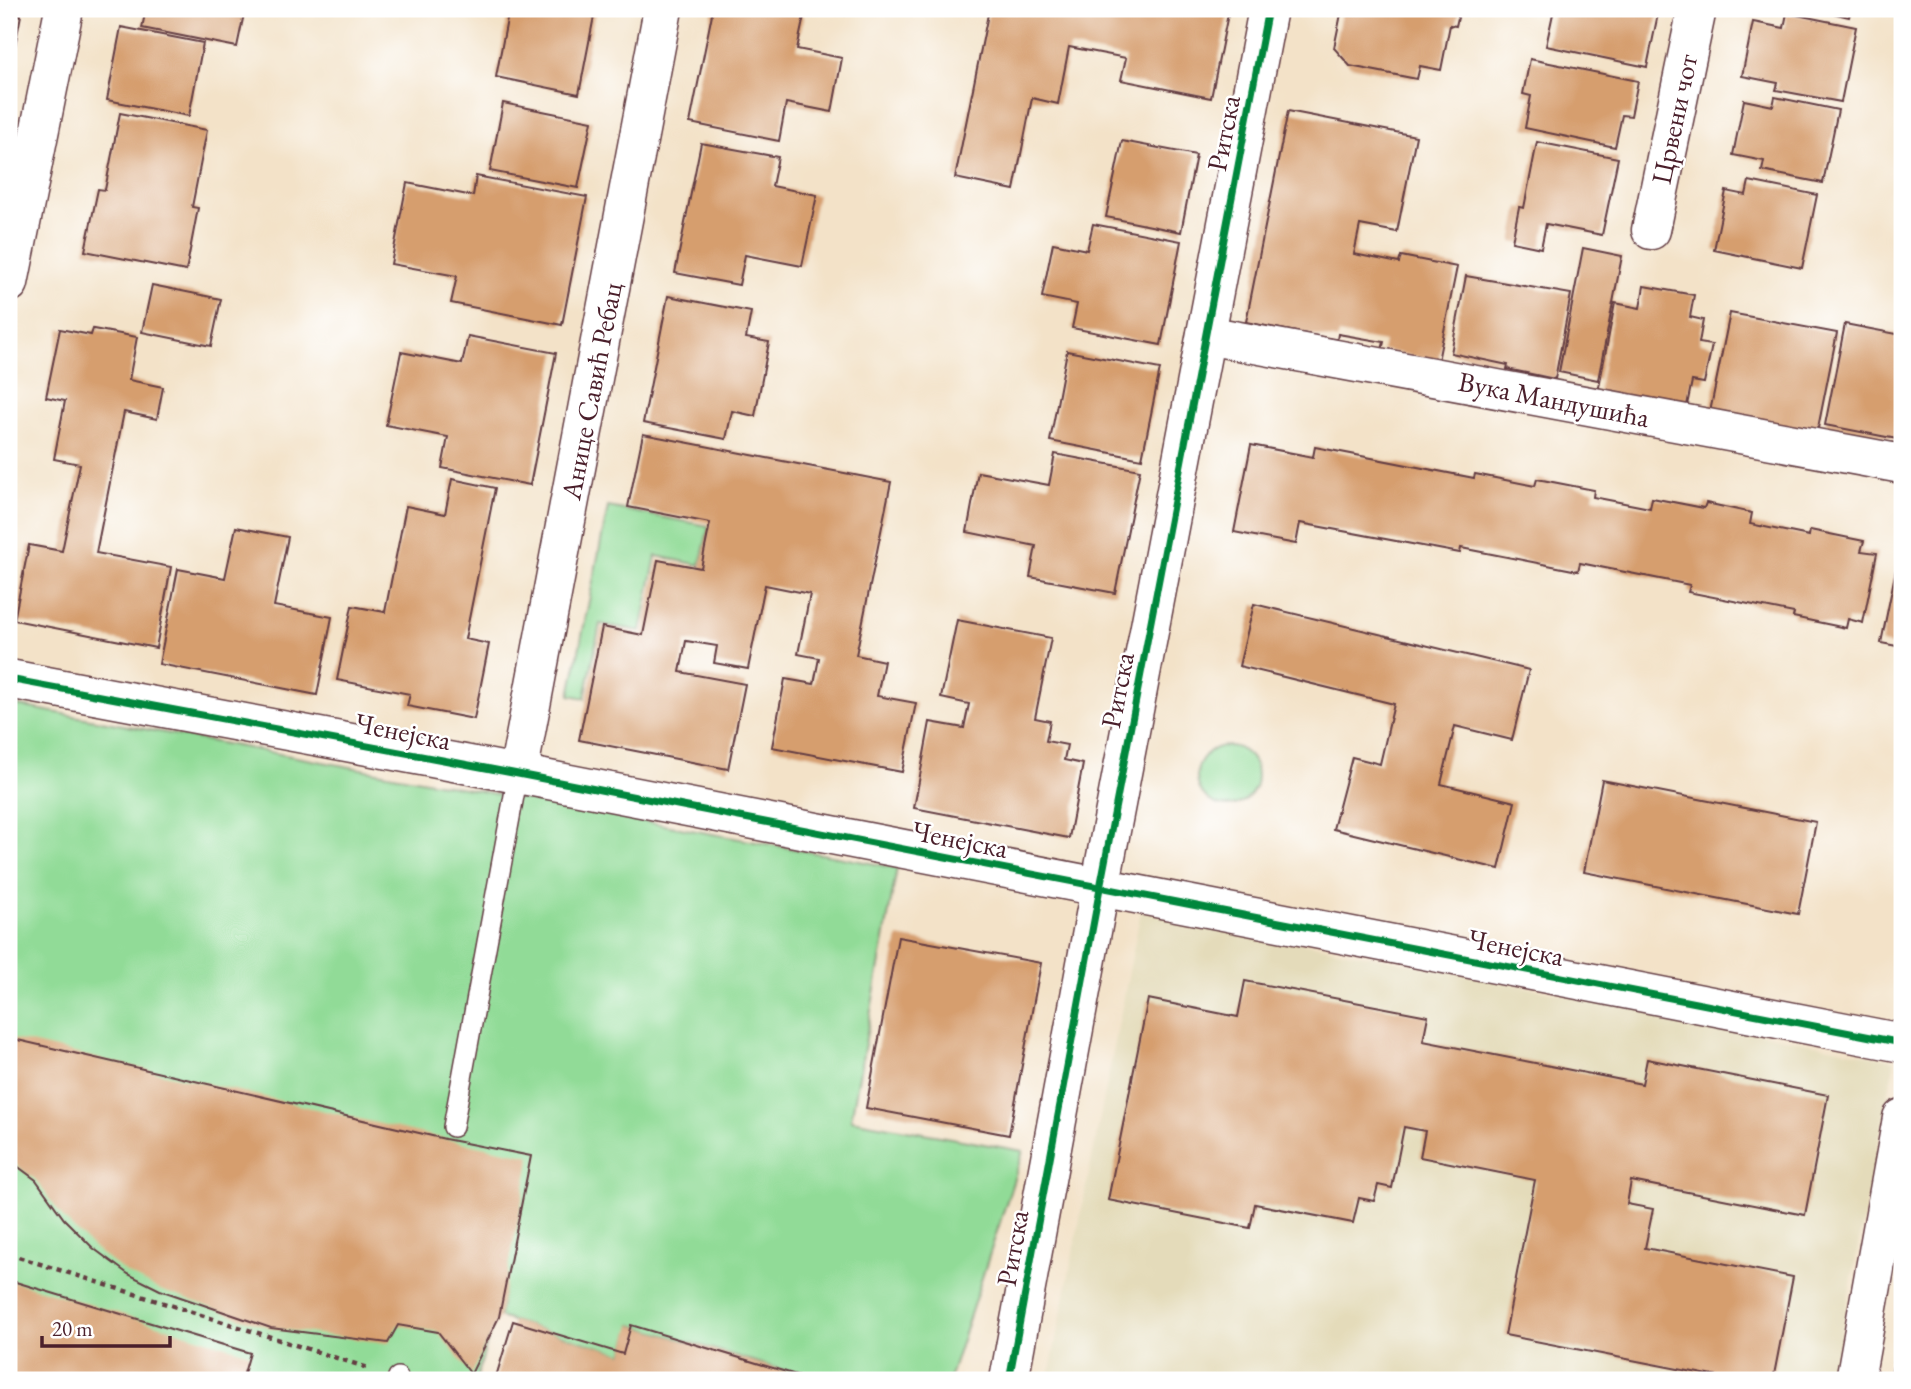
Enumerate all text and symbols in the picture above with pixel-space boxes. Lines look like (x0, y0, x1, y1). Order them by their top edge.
street label: Црвени чот (1643, 50, 1705, 187)
street label: Ритска (1198, 91, 1248, 174)
street label: Анице Савић Ребац (552, 279, 630, 504)
street label: Вука Мандушића (1455, 363, 1653, 435)
street label: Ритска (1092, 648, 1142, 731)
street label: Ченејска (352, 704, 455, 758)
street label: Ченејска (909, 812, 1012, 866)
street label: Ченејска (1465, 920, 1568, 974)
street label: Ритска (988, 1206, 1037, 1289)
scale bar (42, 1305, 170, 1349)
text: 20 m (52, 1315, 93, 1342)

